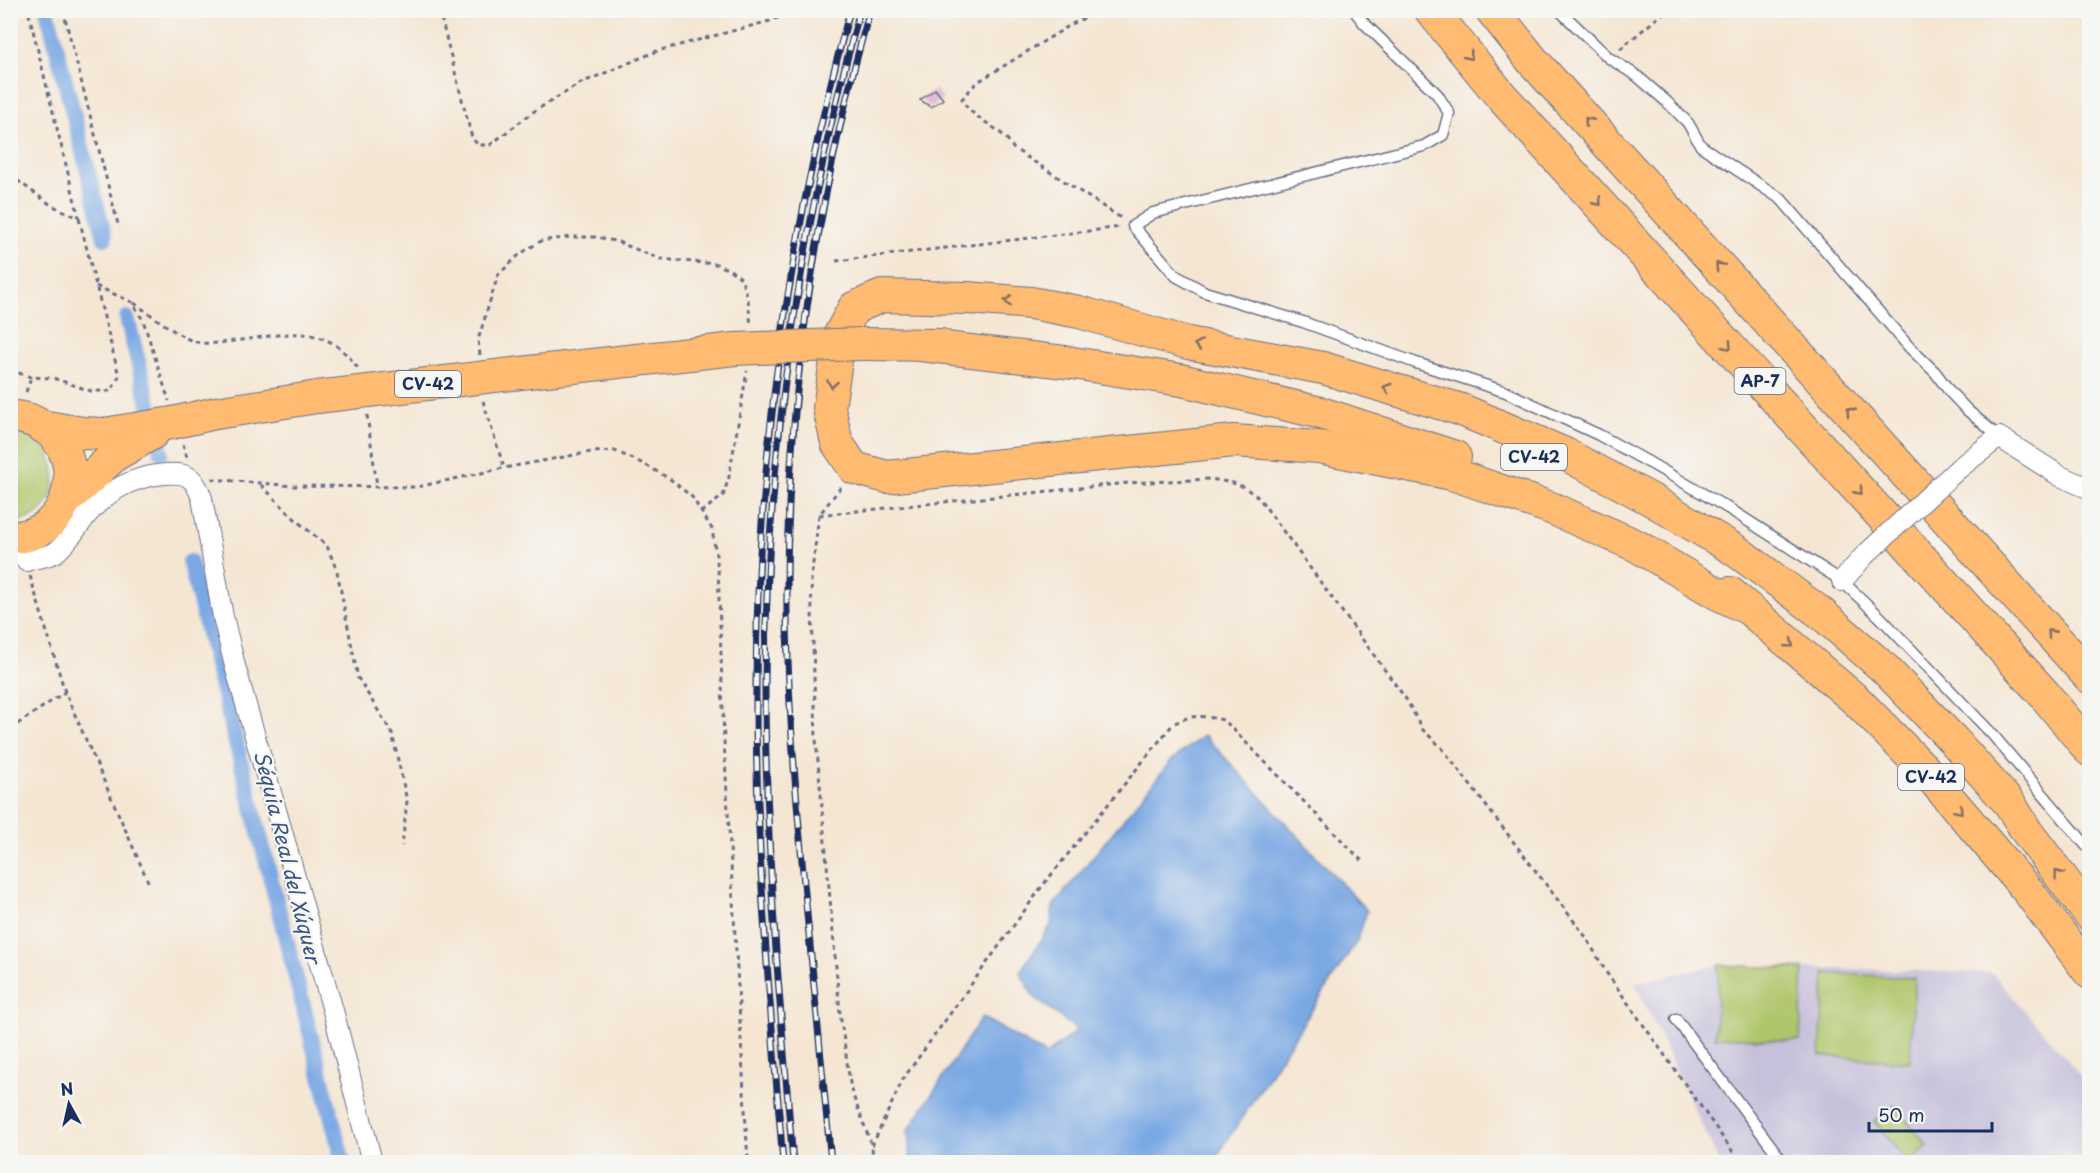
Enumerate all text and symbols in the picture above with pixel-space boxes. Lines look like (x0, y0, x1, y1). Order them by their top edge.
one-way arrow (1461, 49, 1472, 60)
one-way arrow (1584, 118, 1595, 128)
one-way arrow (1590, 195, 1601, 206)
one-way arrow (1715, 262, 1726, 273)
one-way arrow (1003, 295, 1013, 308)
one-way arrow (1193, 339, 1203, 352)
one-way arrow (1721, 340, 1732, 350)
road number: AP-7 (1734, 368, 1786, 394)
road number: CV-42 (395, 371, 461, 397)
one-way arrow (827, 379, 839, 389)
one-way arrow (1383, 383, 1393, 395)
one-way arrow (1846, 407, 1857, 417)
road number: CV-42 (1501, 444, 1567, 470)
one-way arrow (1852, 484, 1863, 495)
one-way arrow (2047, 629, 2058, 640)
one-way arrow (1784, 636, 1795, 647)
water label: Séquia Real del Xúquer (247, 747, 330, 969)
road number: CV-42 (1898, 764, 1964, 790)
one-way arrow (1952, 803, 1963, 814)
one-way arrow (2055, 869, 2066, 880)
north arrow (39, 1074, 99, 1134)
text: N (59, 1075, 75, 1101)
scale bar (1869, 1095, 1992, 1133)
text: 50 m (1878, 1101, 1925, 1128)

